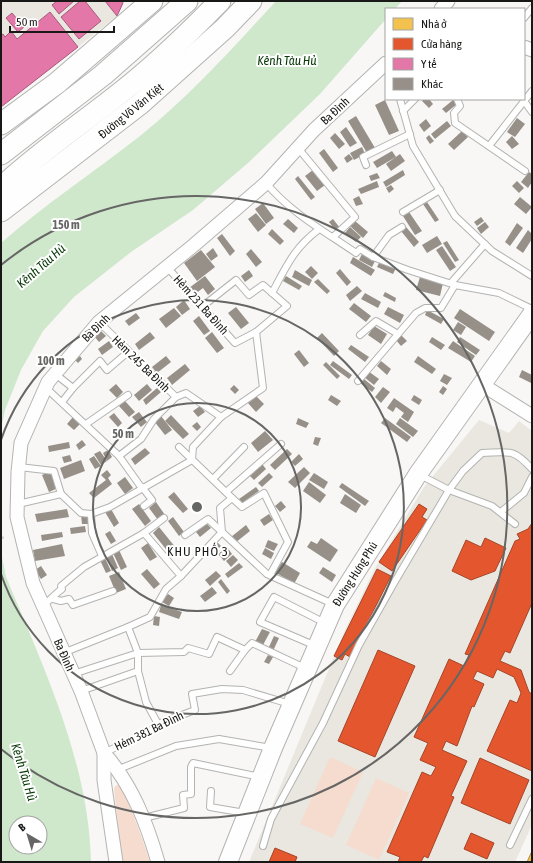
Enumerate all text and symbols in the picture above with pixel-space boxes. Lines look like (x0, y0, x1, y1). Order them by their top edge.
scale bar (10, 8, 114, 34)
legend (385, 8, 525, 100)
text: 50 m (16, 15, 38, 29)
text: Nhà ở (421, 17, 447, 31)
text: Cửa hàng (421, 37, 463, 51)
water label: Kênh Tàu Hủ (257, 53, 317, 68)
text: Y tế (421, 57, 437, 71)
text: Khác (421, 77, 443, 91)
street label: Đường Võ Văn Kiệt (96, 80, 167, 142)
street label: Ba Đình (318, 94, 352, 128)
text: 150 m (52, 218, 80, 232)
water label: Kênh Tàu Hủ (14, 241, 68, 291)
street label: Hẻm 231 Ba Đình (171, 272, 231, 338)
street label: Ba Đình (79, 311, 113, 345)
street label: Hẻm 245 Ba Đình (109, 333, 173, 395)
text: 100 m (37, 354, 65, 368)
text: 50 m (112, 427, 134, 441)
centre of rings (190, 500, 204, 514)
street label: Đường Hưng Phú (330, 539, 381, 609)
district label: KHU PHỐ 3 (167, 542, 229, 559)
street label: Ba Đình (51, 637, 77, 673)
street label: Hẻm 381 Ba Đình (112, 708, 186, 754)
water label: Kênh Tàu Hủ (8, 741, 40, 803)
north arrow (8, 815, 48, 855)
text: B (16, 820, 28, 833)

